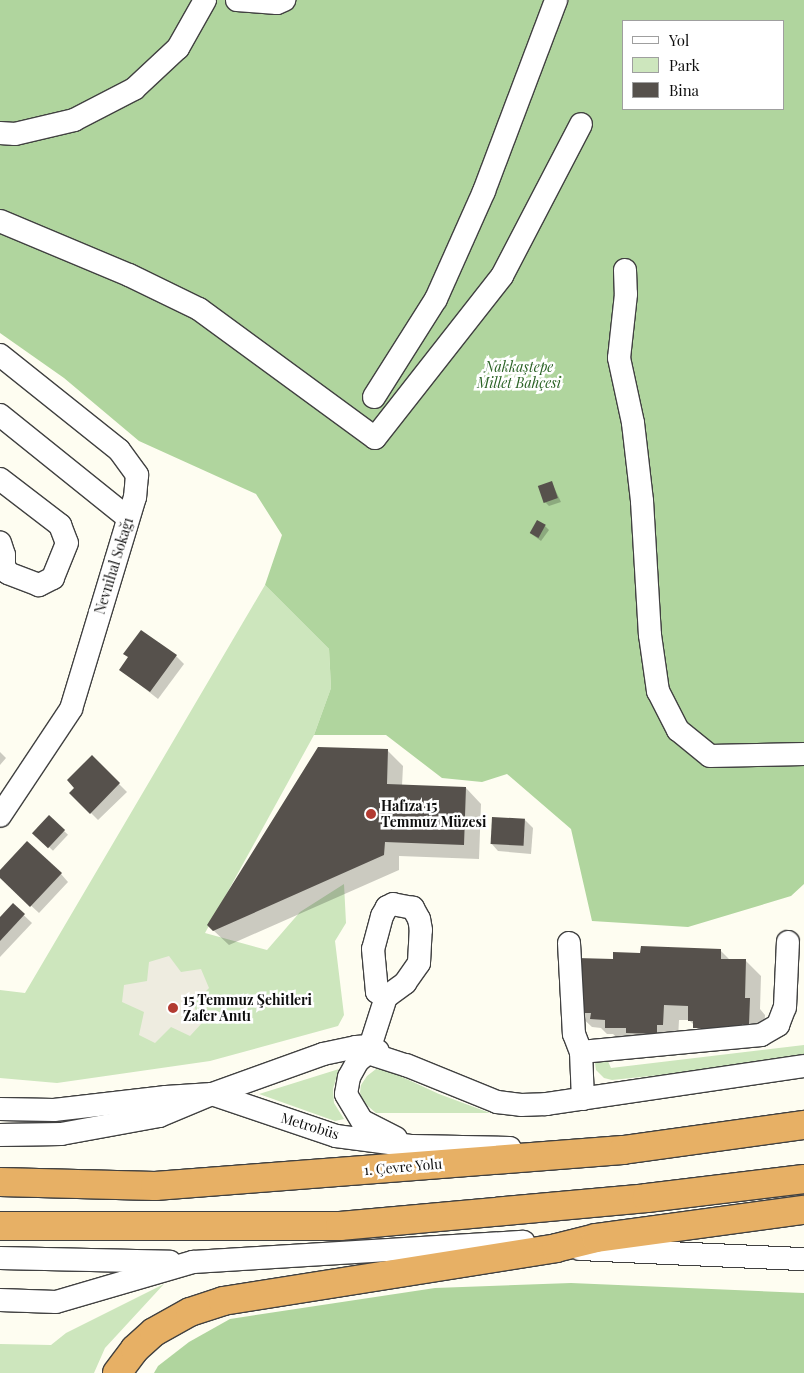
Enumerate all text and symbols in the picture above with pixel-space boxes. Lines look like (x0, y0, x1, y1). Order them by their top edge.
legend (622, 20, 784, 110)
text: Yol (669, 30, 689, 50)
text: Park (669, 55, 700, 75)
text: Bina (669, 80, 699, 100)
park label: Nakkaştepe Millet Bahçesi (477, 359, 561, 392)
street label: Nevnihal Sokağı (91, 516, 137, 616)
place label: Hafıza 15 Temmuz Müzesi (381, 798, 486, 830)
marker: Hafıza 15 Temmuz Müzesi (365, 808, 377, 820)
place label: 15 Temmuz Şehitleri Zafer Anıtı (183, 992, 313, 1024)
marker: 15 Temmuz Şehitleri Zafer Anıtı (167, 1002, 179, 1014)
street label: Metrobüs (279, 1109, 341, 1143)
street label: 1. Çevre Yolu (363, 1155, 443, 1179)

